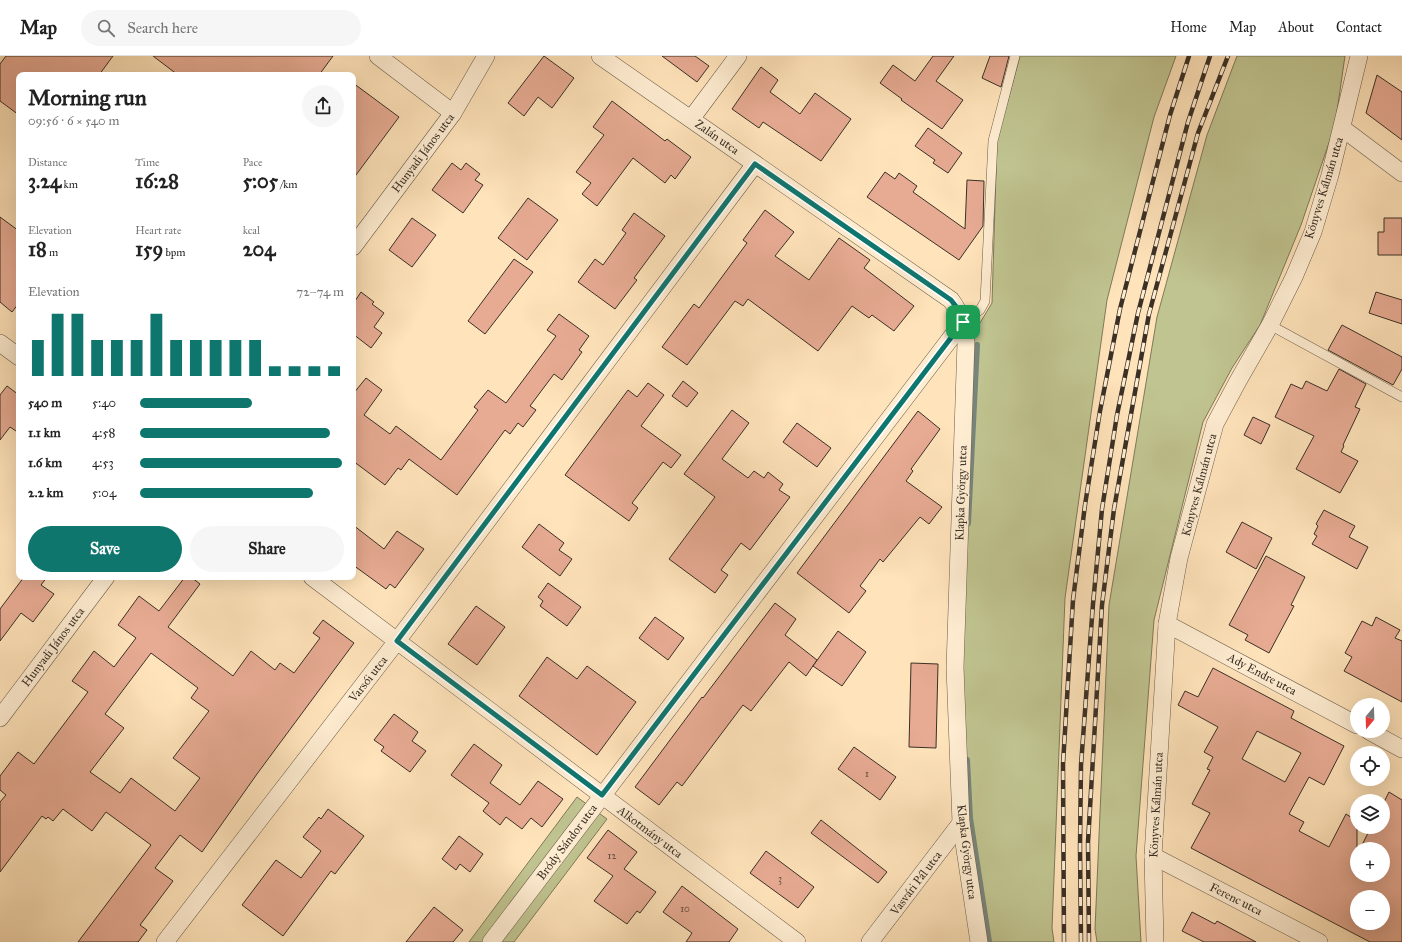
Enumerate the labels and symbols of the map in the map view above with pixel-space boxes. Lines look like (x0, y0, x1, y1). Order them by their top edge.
street label: Hunyadi János utca (389, 110, 459, 196)
street label: Zalán utca (692, 117, 743, 158)
street label: Könyves Kálmán utca (1302, 134, 1346, 241)
pin (946, 305, 980, 339)
street label: Könyves Kálmán utca (1179, 431, 1220, 538)
street label: Klapka György utca (952, 444, 971, 541)
street label: Hunyadi János utca (19, 604, 89, 690)
street label: Ady Endre utca (1224, 649, 1300, 698)
street label: Varsói utca (345, 653, 391, 705)
north arrow (1350, 698, 1390, 738)
street label: Könyves Kálmán utca (1146, 751, 1166, 858)
house number: 1 (865, 768, 869, 780)
street label: Bródy Sándor utca (534, 801, 601, 883)
street label: Alkotmány utca (614, 802, 686, 861)
street label: Klapka György utca (953, 804, 980, 901)
street label: Vasvári Pál utca (887, 848, 945, 919)
house number: 12 (608, 850, 617, 862)
house number: 3 (778, 873, 782, 885)
street label: Ferenc utca (1207, 880, 1265, 919)
house number: 10 (680, 903, 690, 915)

